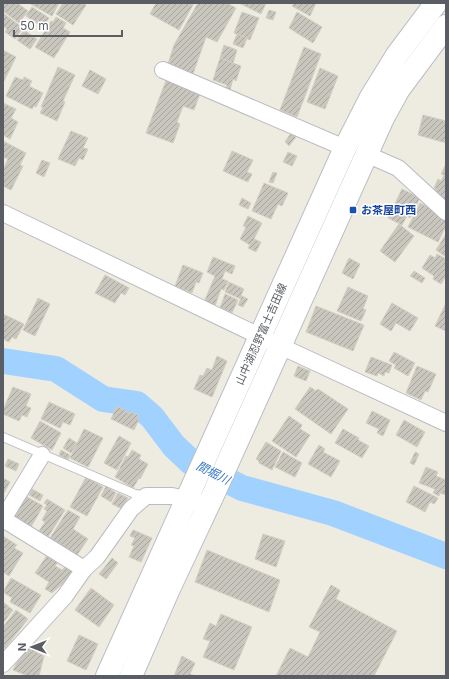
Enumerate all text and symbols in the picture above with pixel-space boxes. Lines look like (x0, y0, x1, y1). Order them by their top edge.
scale bar (14, 12, 122, 38)
text: 50 m (20, 18, 49, 33)
place label: お茶屋町西 (361, 203, 416, 217)
marker: お茶屋町西 (348, 205, 358, 215)
street label: 山中湖忍野富士吉田線 (232, 281, 290, 387)
water label: 間堀川 (194, 458, 234, 488)
north arrow (12, 627, 52, 667)
text: N (15, 643, 29, 651)

